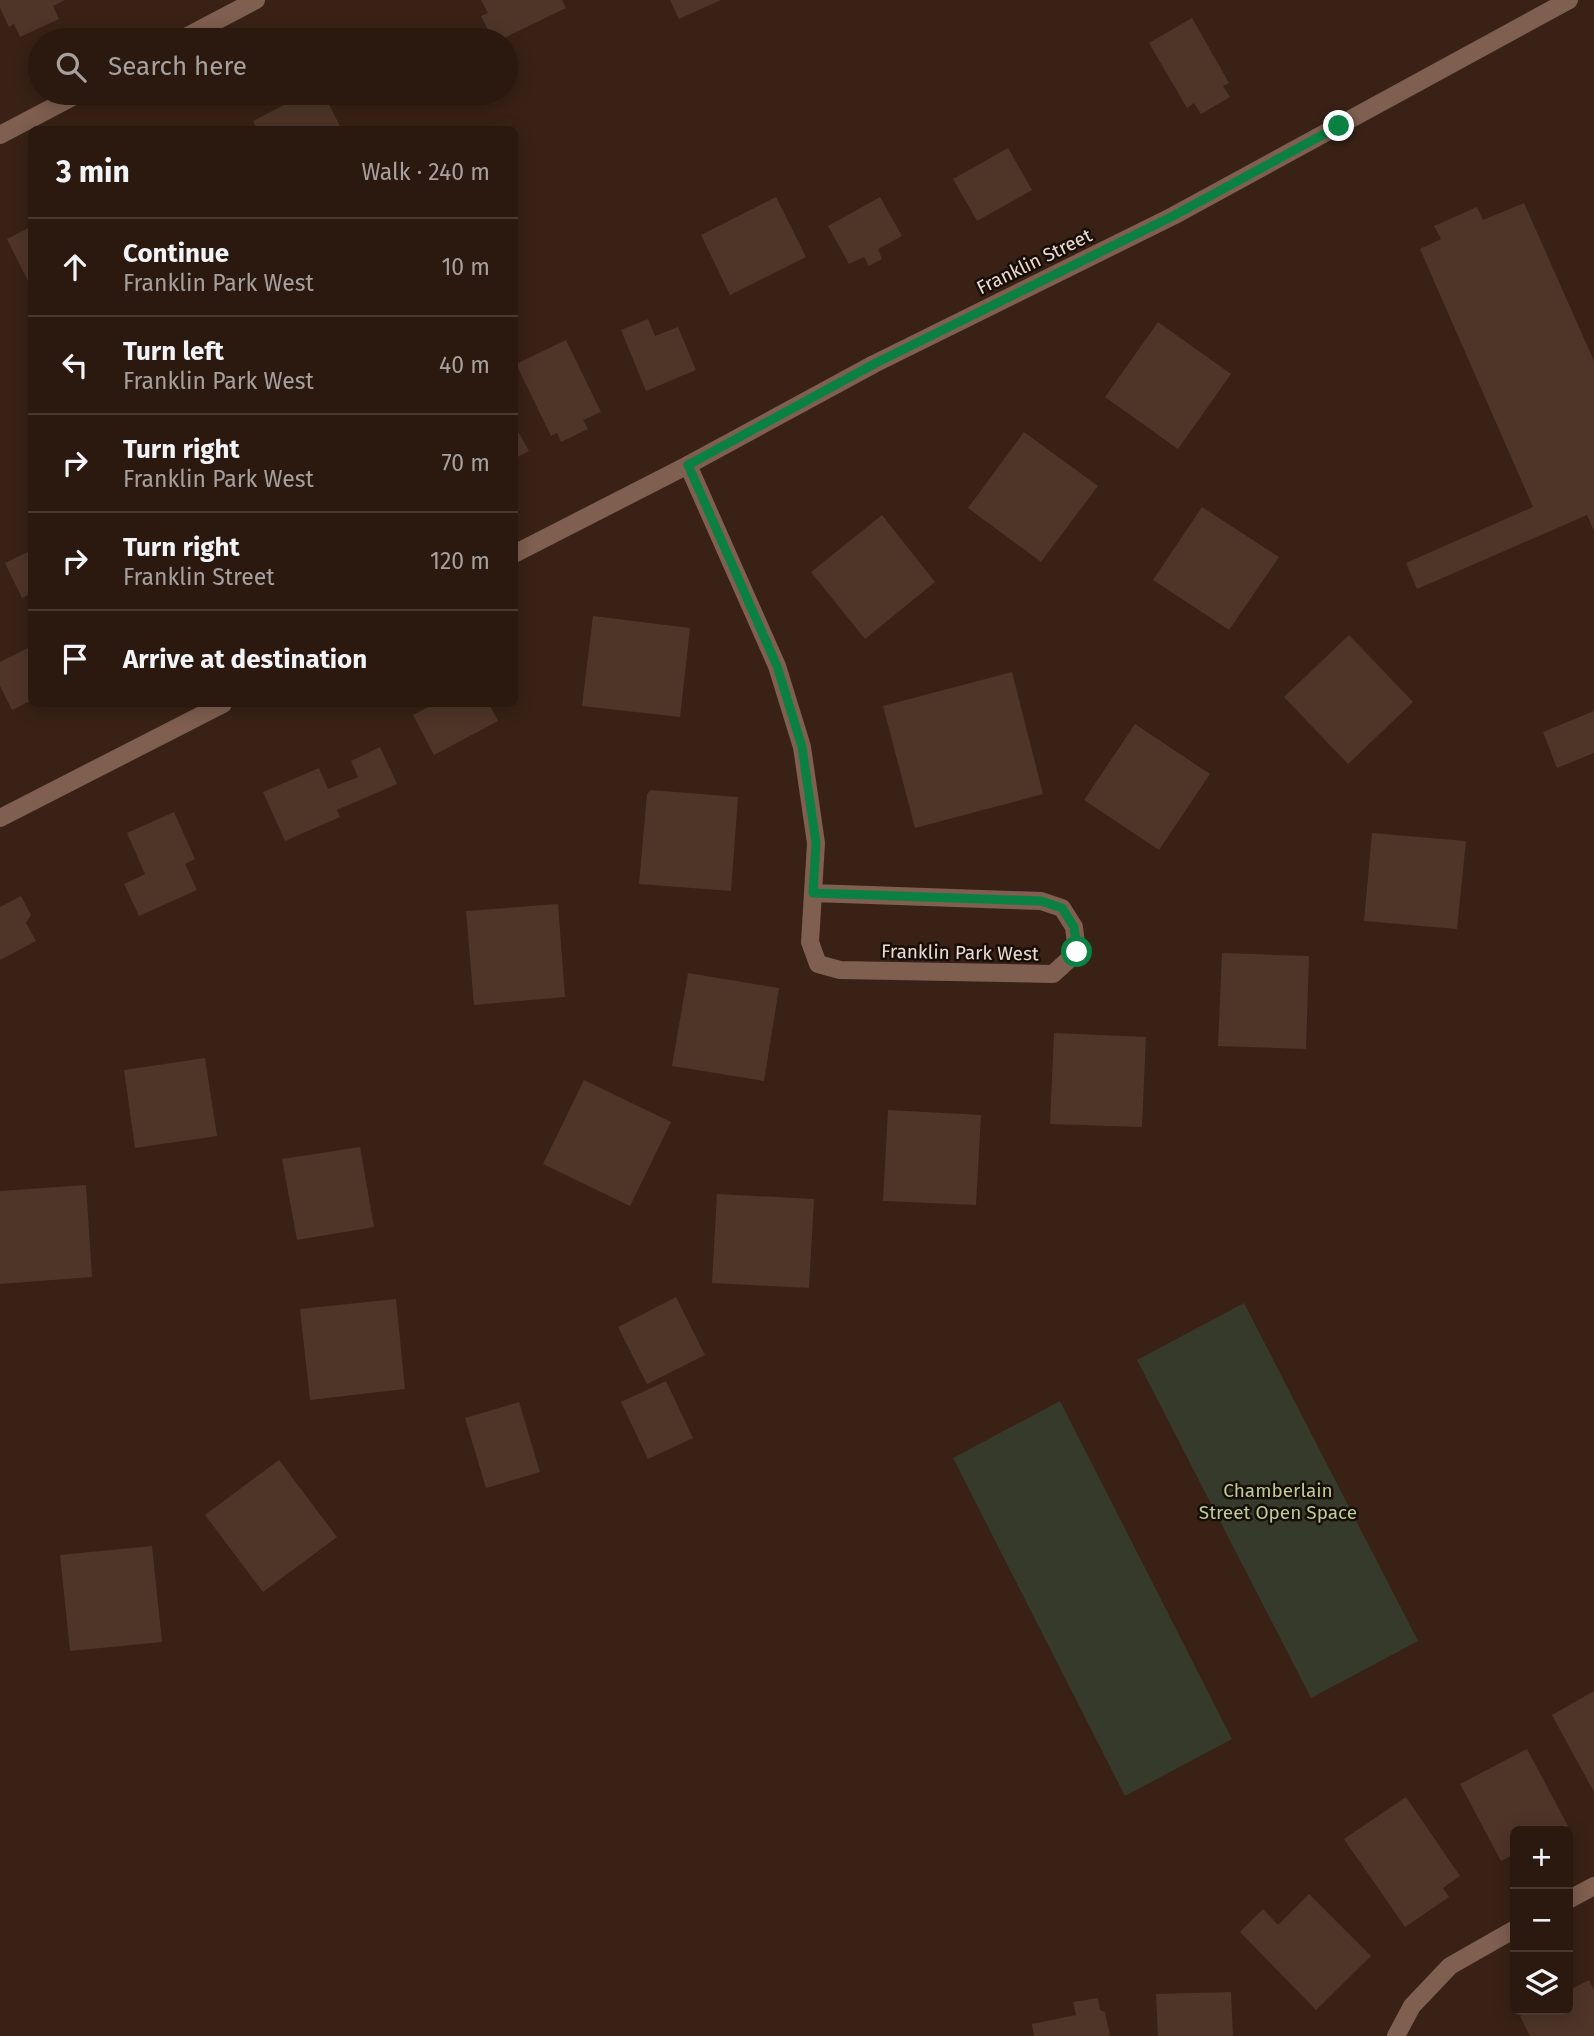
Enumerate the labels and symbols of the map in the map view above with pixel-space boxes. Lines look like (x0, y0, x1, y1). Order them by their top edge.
route end (1323, 110, 1354, 141)
street label: Franklin Street (973, 224, 1096, 299)
route start (1061, 936, 1092, 967)
street label: Franklin Park West (881, 940, 1039, 965)
park label: Chamberlain Street Open Space (1199, 1479, 1357, 1524)

